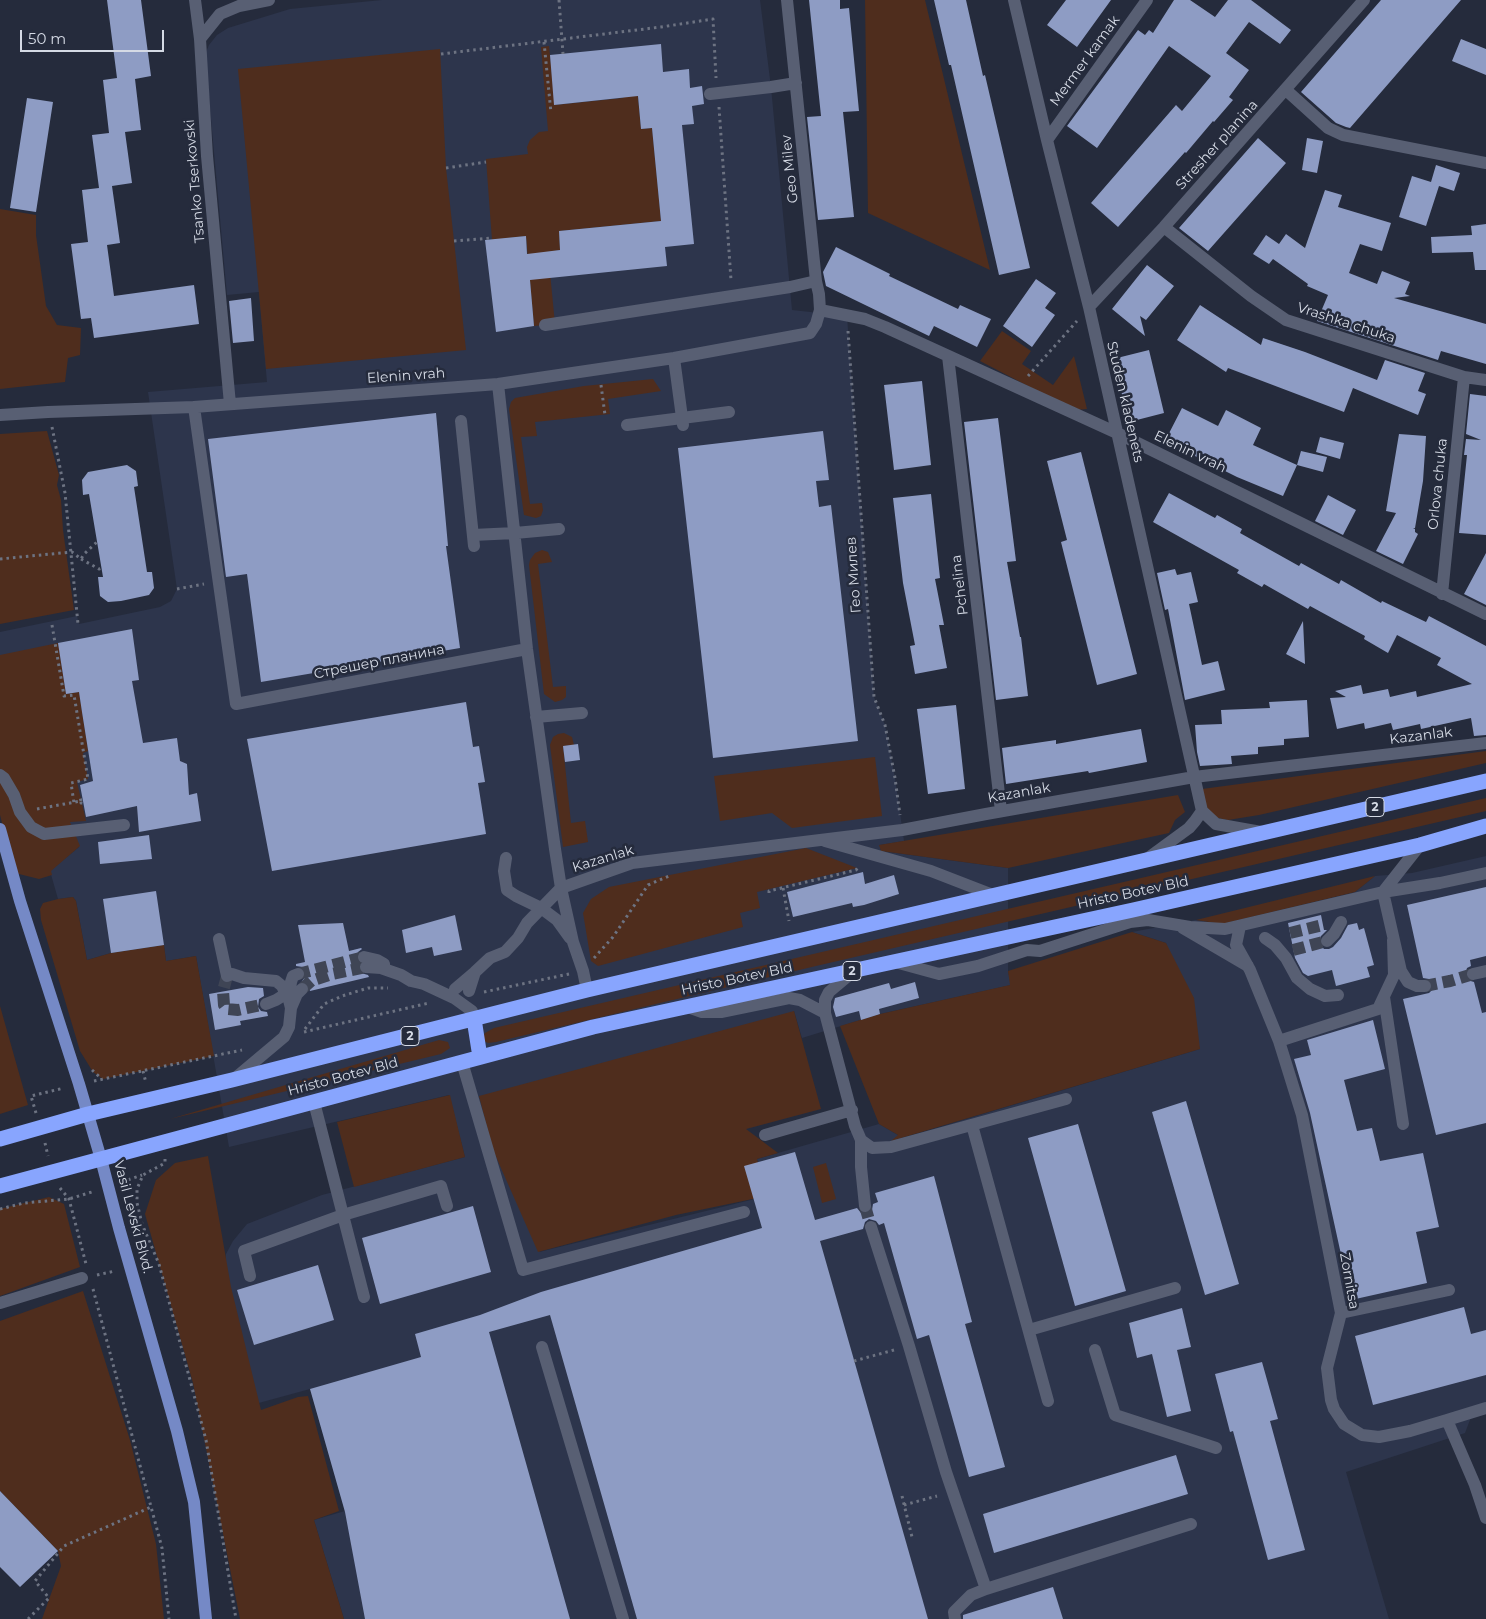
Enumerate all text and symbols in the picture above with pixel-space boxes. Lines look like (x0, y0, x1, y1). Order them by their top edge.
street label: Mermer kamak (1046, 12, 1124, 110)
scale bar (22, 20, 166, 52)
text: 50 m (28, 29, 66, 48)
street label: Stresher planina (1172, 97, 1262, 193)
street label: Tsanko Tserkovski (181, 119, 209, 243)
street label: Geo Milev (778, 134, 802, 204)
street label: Vrashka chuka (1295, 299, 1397, 347)
street label: Studen kladenets (1103, 340, 1147, 464)
street label: Elenin vrah (366, 365, 446, 387)
street label: Elenin vrah (1151, 427, 1229, 477)
street label: Orlova chuka (1425, 437, 1451, 531)
street label: Гео Милев (843, 536, 865, 614)
street label: Pchelina (948, 554, 972, 616)
street label: Стрешер планина (312, 641, 446, 683)
street label: Kazanlak (1389, 724, 1453, 748)
street label: Kazanlak (986, 779, 1052, 807)
road number: 2 (1366, 798, 1384, 816)
street label: Kazanlak (570, 842, 636, 876)
street label: Hristo Botev Bld (1076, 873, 1190, 913)
street label: Hristo Botev Bld (680, 959, 794, 999)
road number: 2 (843, 961, 861, 980)
road number: 2 (401, 1026, 419, 1046)
street label: Hristo Botev Bld (286, 1054, 400, 1100)
street label: Vasil Levski Blvd. (110, 1159, 156, 1275)
street label: Zornitsa (1336, 1251, 1362, 1311)

